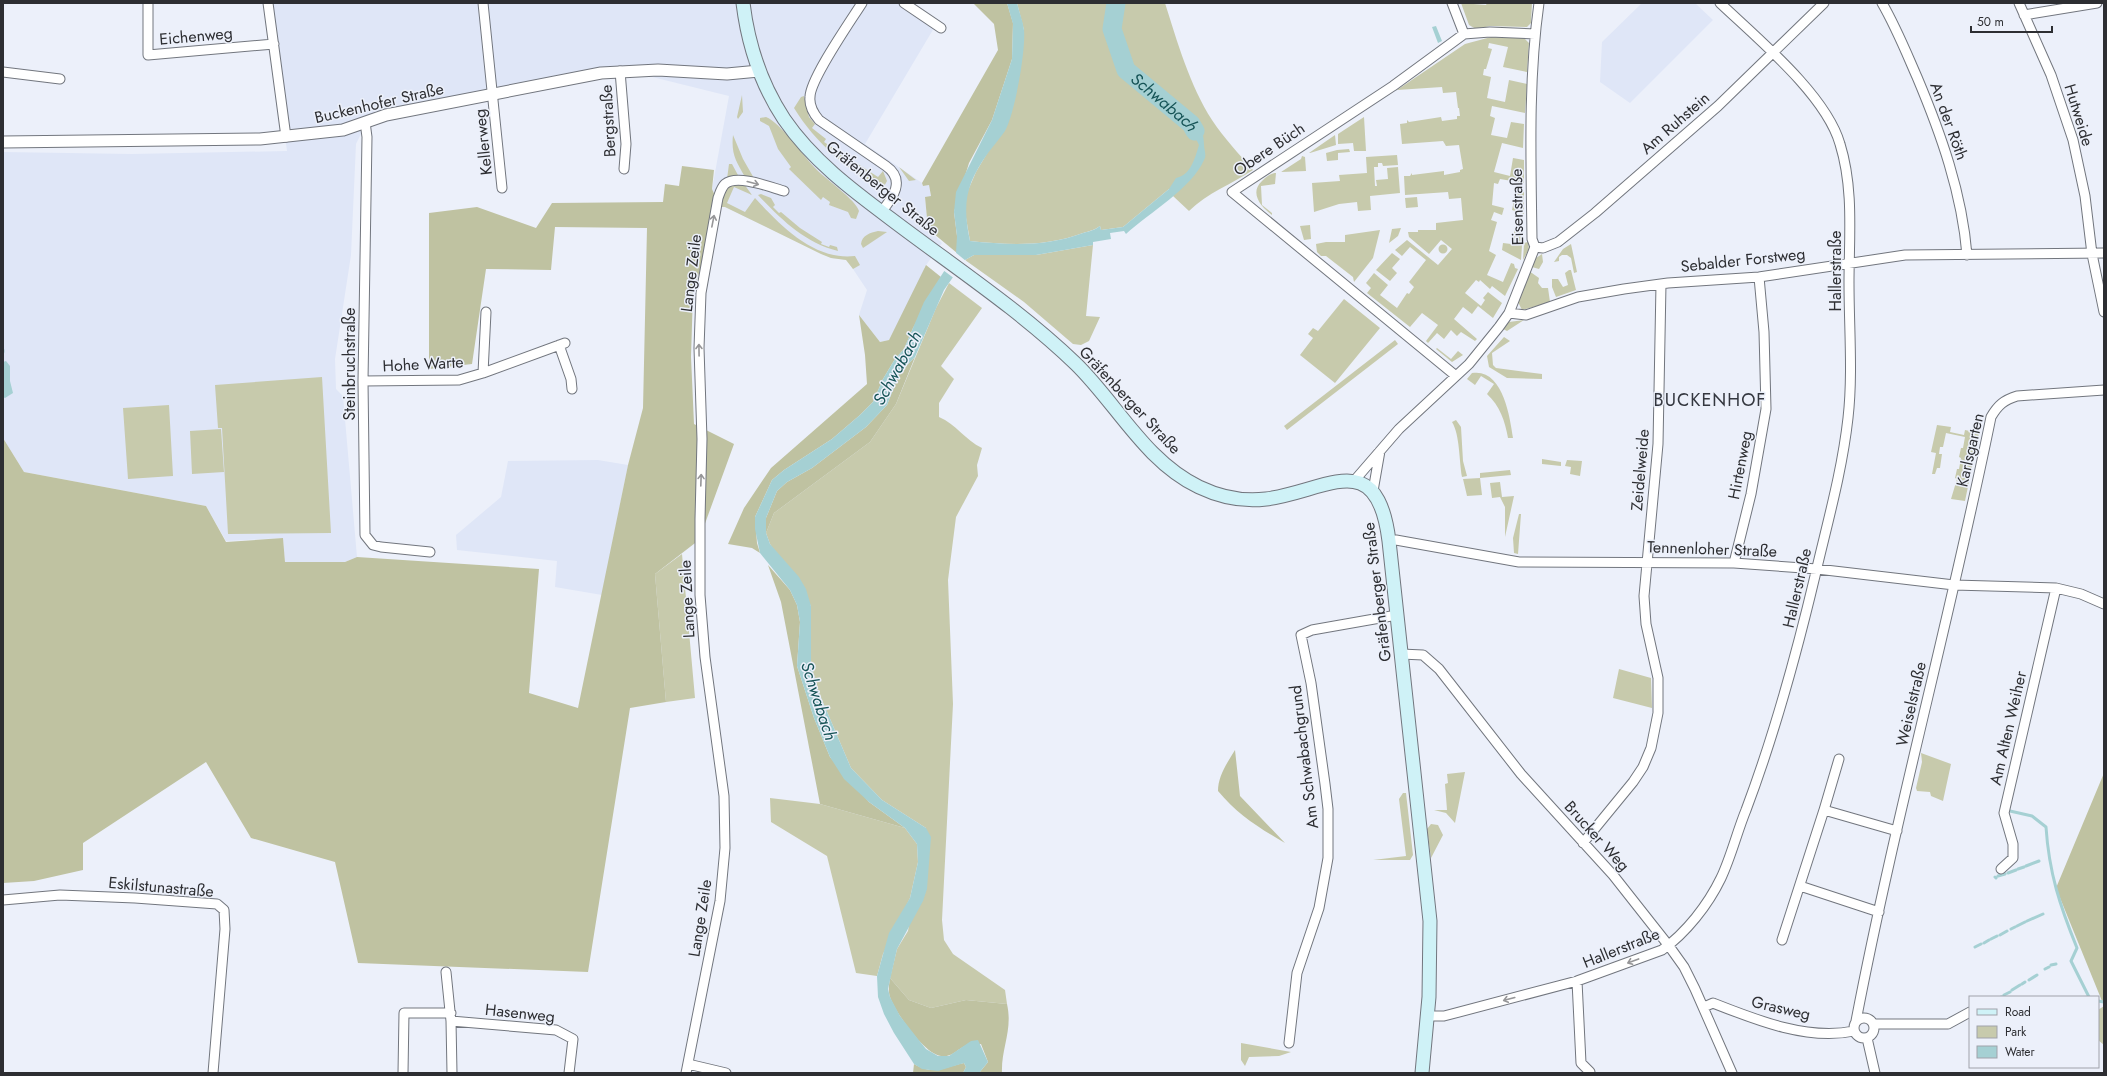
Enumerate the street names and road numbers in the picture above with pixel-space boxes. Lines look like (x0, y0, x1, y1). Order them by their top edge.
street label: Eichenweg (158, 21, 234, 51)
street label: Buckenhofer Straße (312, 77, 446, 129)
street label: An der Röth (1924, 79, 1974, 163)
street label: Hutweide (2059, 81, 2099, 149)
street label: Bergstraße (595, 84, 621, 158)
street label: Am Ruhstein (1635, 87, 1715, 159)
street label: Kellerweg (468, 108, 498, 176)
street label: Obere Büch (1229, 117, 1309, 181)
street label: Gräfenberger Straße (821, 135, 945, 241)
street label: Eisenstraße (1505, 168, 1529, 246)
street label: Hallerstraße (1824, 231, 1847, 311)
street label: Lange Zeile (675, 233, 707, 313)
street label: Sebalder Forstweg (1680, 242, 1806, 278)
street label: Steinbruchstraße (338, 307, 361, 421)
street label: Gräfenberger Straße (1074, 341, 1186, 459)
street label: Hohe Warte (382, 350, 464, 378)
street label: Karlsgarten (1950, 411, 1990, 489)
street label: Zeidelweide (1625, 428, 1655, 512)
street label: Hirtenweg (1722, 429, 1758, 501)
street label: Gräfenberger Straße (1357, 521, 1397, 663)
street label: Tennenloher Straße (1647, 535, 1777, 563)
street label: Hallerstraße (1777, 546, 1817, 630)
street label: Lange Zeile (673, 559, 701, 639)
street label: Weiselstraße (1890, 659, 1932, 749)
street label: Am Alten Weiher (1984, 668, 2032, 787)
street label: Am Schwabachgrund (1284, 684, 1324, 830)
street label: Brucker Weg (1559, 796, 1635, 876)
street label: Eskilstunastraße (107, 871, 215, 903)
street label: Lange Zeile (683, 878, 717, 958)
street label: Hallerstraße (1579, 922, 1663, 974)
street label: Grasweg (1749, 990, 1813, 1026)
street label: Hasenweg (484, 998, 556, 1028)

